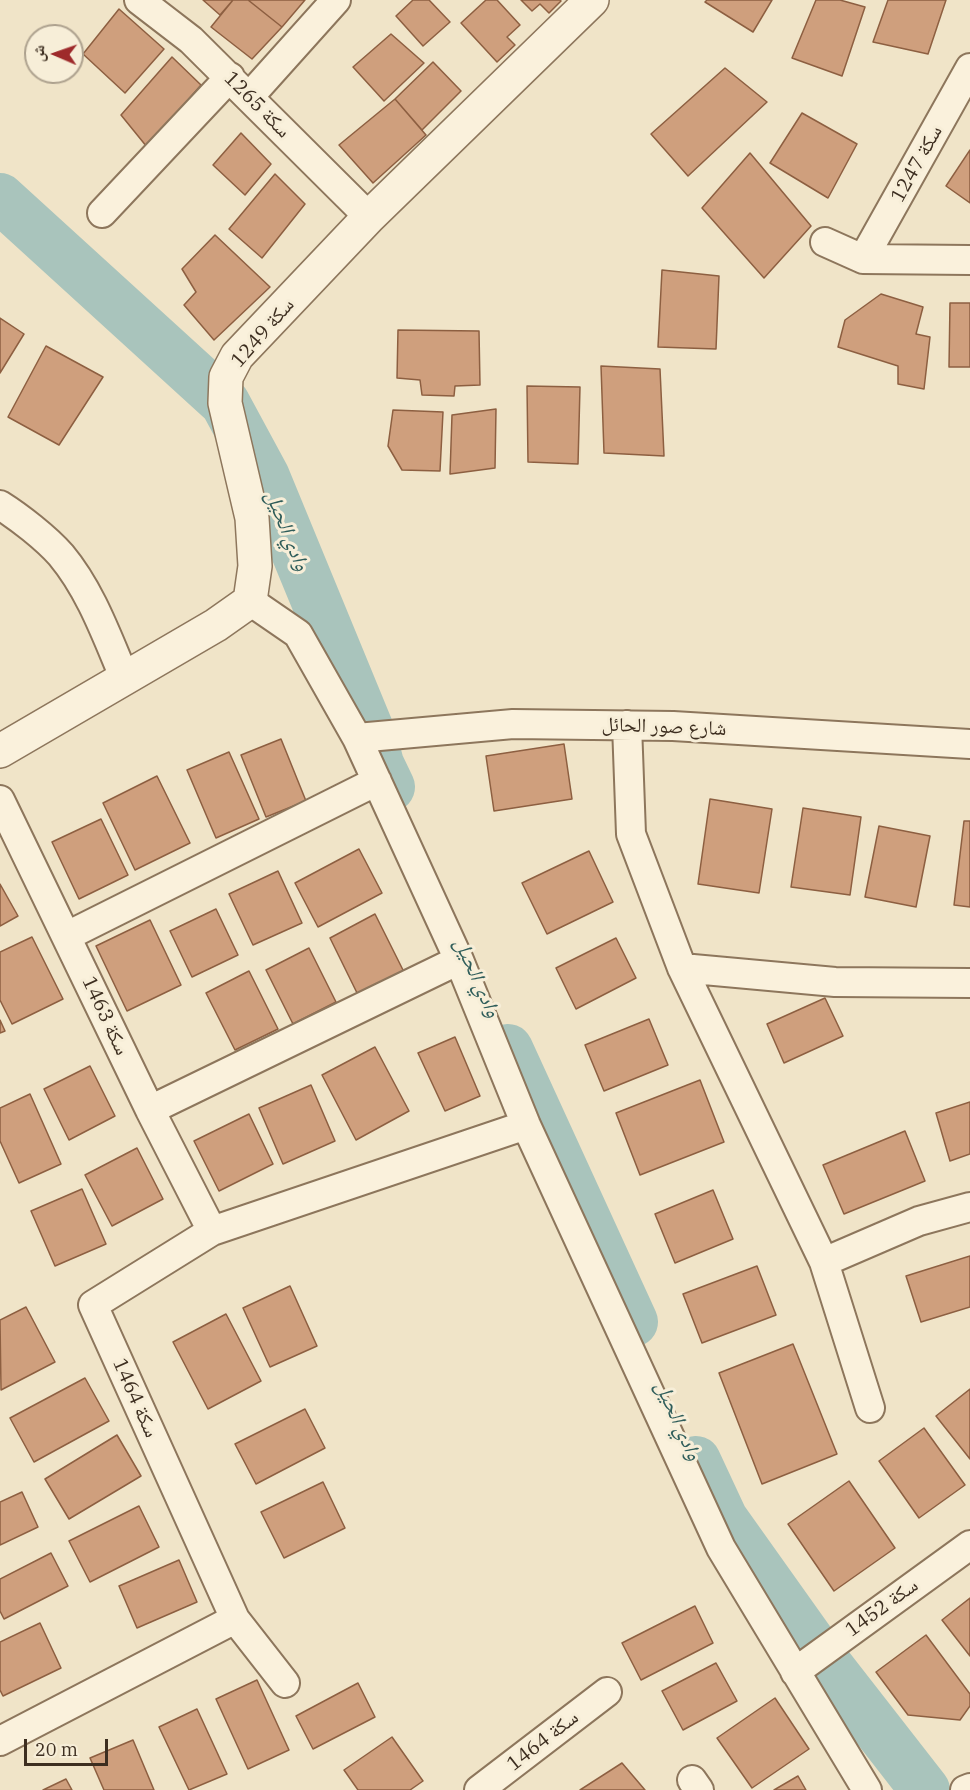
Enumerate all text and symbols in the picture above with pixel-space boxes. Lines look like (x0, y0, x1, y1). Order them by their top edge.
north arrow (24, 24, 84, 84)
text: ش (28, 45, 48, 62)
street label: سكة 1265 (219, 67, 295, 143)
street label: سكة 1247 (886, 121, 948, 207)
street label: سكة 1249 (226, 293, 300, 373)
water label: وادي الحيل (260, 487, 314, 575)
street label: شارع صور الحائل (601, 713, 727, 741)
water label: وادي الحيل (448, 934, 506, 1022)
street label: سكة 1463 (76, 973, 134, 1059)
street label: سكة 1464 (107, 1355, 163, 1441)
water label: وادي الحيل (649, 1377, 707, 1465)
street label: سكة 1452 (841, 1574, 923, 1642)
street label: سكة 1464 (503, 1706, 583, 1776)
scale bar (27, 1727, 111, 1765)
text: 20 m (35, 1738, 78, 1761)

